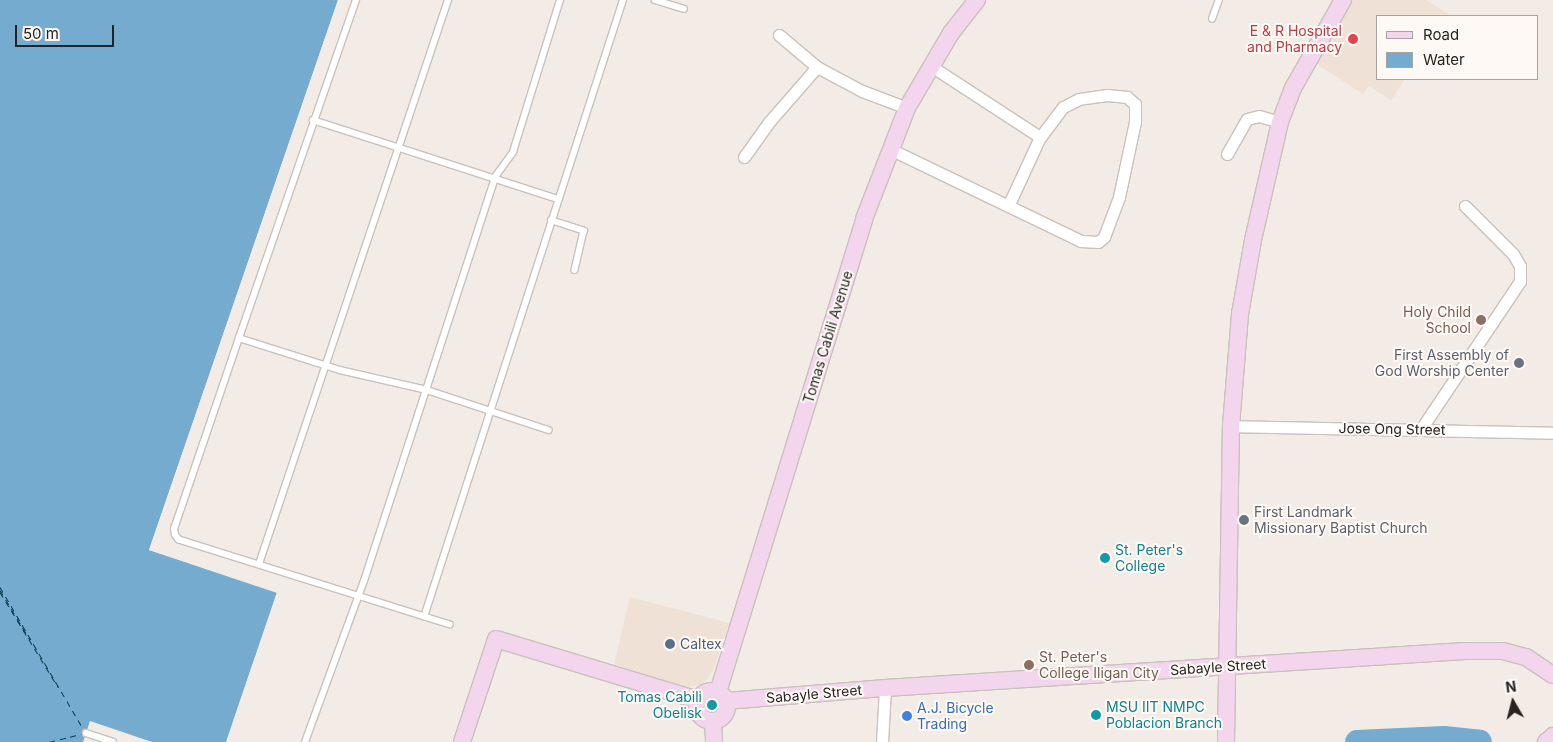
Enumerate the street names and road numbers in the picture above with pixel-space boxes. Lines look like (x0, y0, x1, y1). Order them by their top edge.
street label: Tomas Cabili Avenue (800, 269, 856, 405)
street label: Jose Ong Street (1338, 420, 1446, 438)
street label: Sabayle Street (1169, 655, 1267, 679)
street label: Sabayle Street (765, 681, 863, 707)

